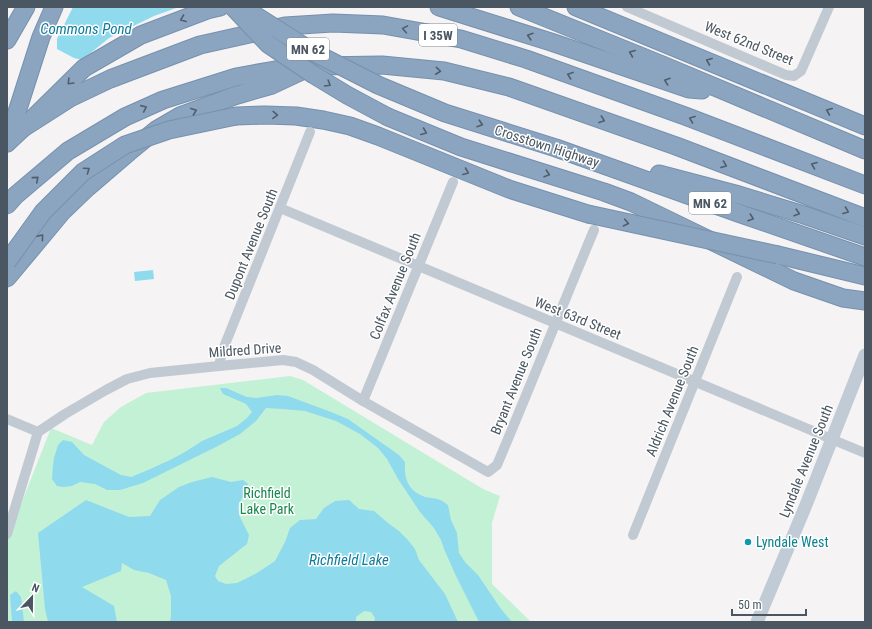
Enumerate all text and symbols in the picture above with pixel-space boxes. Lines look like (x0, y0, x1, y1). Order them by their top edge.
one-way arrow (180, 15, 187, 23)
street label: West 62nd Street (702, 18, 796, 68)
water label: Commons Pond (40, 20, 132, 38)
road number: I 35W (419, 24, 457, 46)
one-way arrow (402, 25, 408, 34)
one-way arrow (527, 32, 534, 41)
road number: MN 62 (287, 38, 329, 60)
one-way arrow (628, 49, 635, 57)
one-way arrow (705, 58, 712, 66)
one-way arrow (435, 66, 441, 75)
one-way arrow (567, 71, 574, 79)
one-way arrow (67, 77, 75, 84)
one-way arrow (664, 77, 671, 86)
one-way arrow (324, 79, 331, 87)
one-way arrow (140, 105, 148, 113)
one-way arrow (190, 107, 197, 115)
one-way arrow (826, 107, 833, 115)
one-way arrow (272, 111, 278, 120)
one-way arrow (599, 115, 606, 124)
one-way arrow (689, 116, 696, 124)
one-way arrow (476, 119, 483, 128)
street label: Crosstown Highway (493, 122, 601, 171)
one-way arrow (420, 127, 427, 135)
one-way arrow (721, 160, 728, 168)
one-way arrow (810, 162, 817, 170)
one-way arrow (83, 167, 90, 175)
one-way arrow (462, 167, 469, 175)
one-way arrow (543, 169, 550, 178)
one-way arrow (31, 176, 39, 183)
street label: Dupont Avenue South (221, 186, 281, 302)
road number: MN 62 (689, 192, 731, 214)
one-way arrow (841, 206, 849, 214)
one-way arrow (793, 208, 800, 217)
one-way arrow (748, 213, 755, 221)
one-way arrow (623, 218, 629, 226)
street label: Colfax Avenue South (366, 230, 424, 342)
one-way arrow (36, 234, 43, 241)
street label: West 63rd Street (532, 293, 624, 343)
street label: Bryant Avenue South (487, 325, 545, 437)
street label: Mildred Drive (208, 339, 282, 361)
street label: Aldrich Avenue South (643, 343, 701, 459)
street label: Lyndale Avenue South (776, 402, 836, 520)
park label: Richfield Lake Park (240, 485, 295, 517)
place label: Lyndale West (756, 534, 829, 550)
marker: Lyndale West (743, 537, 753, 547)
water label: Richfield Lake (309, 551, 389, 569)
north arrow (12, 577, 52, 617)
text: N (30, 581, 41, 596)
scale bar (732, 591, 806, 617)
text: 50 m (738, 598, 762, 612)

